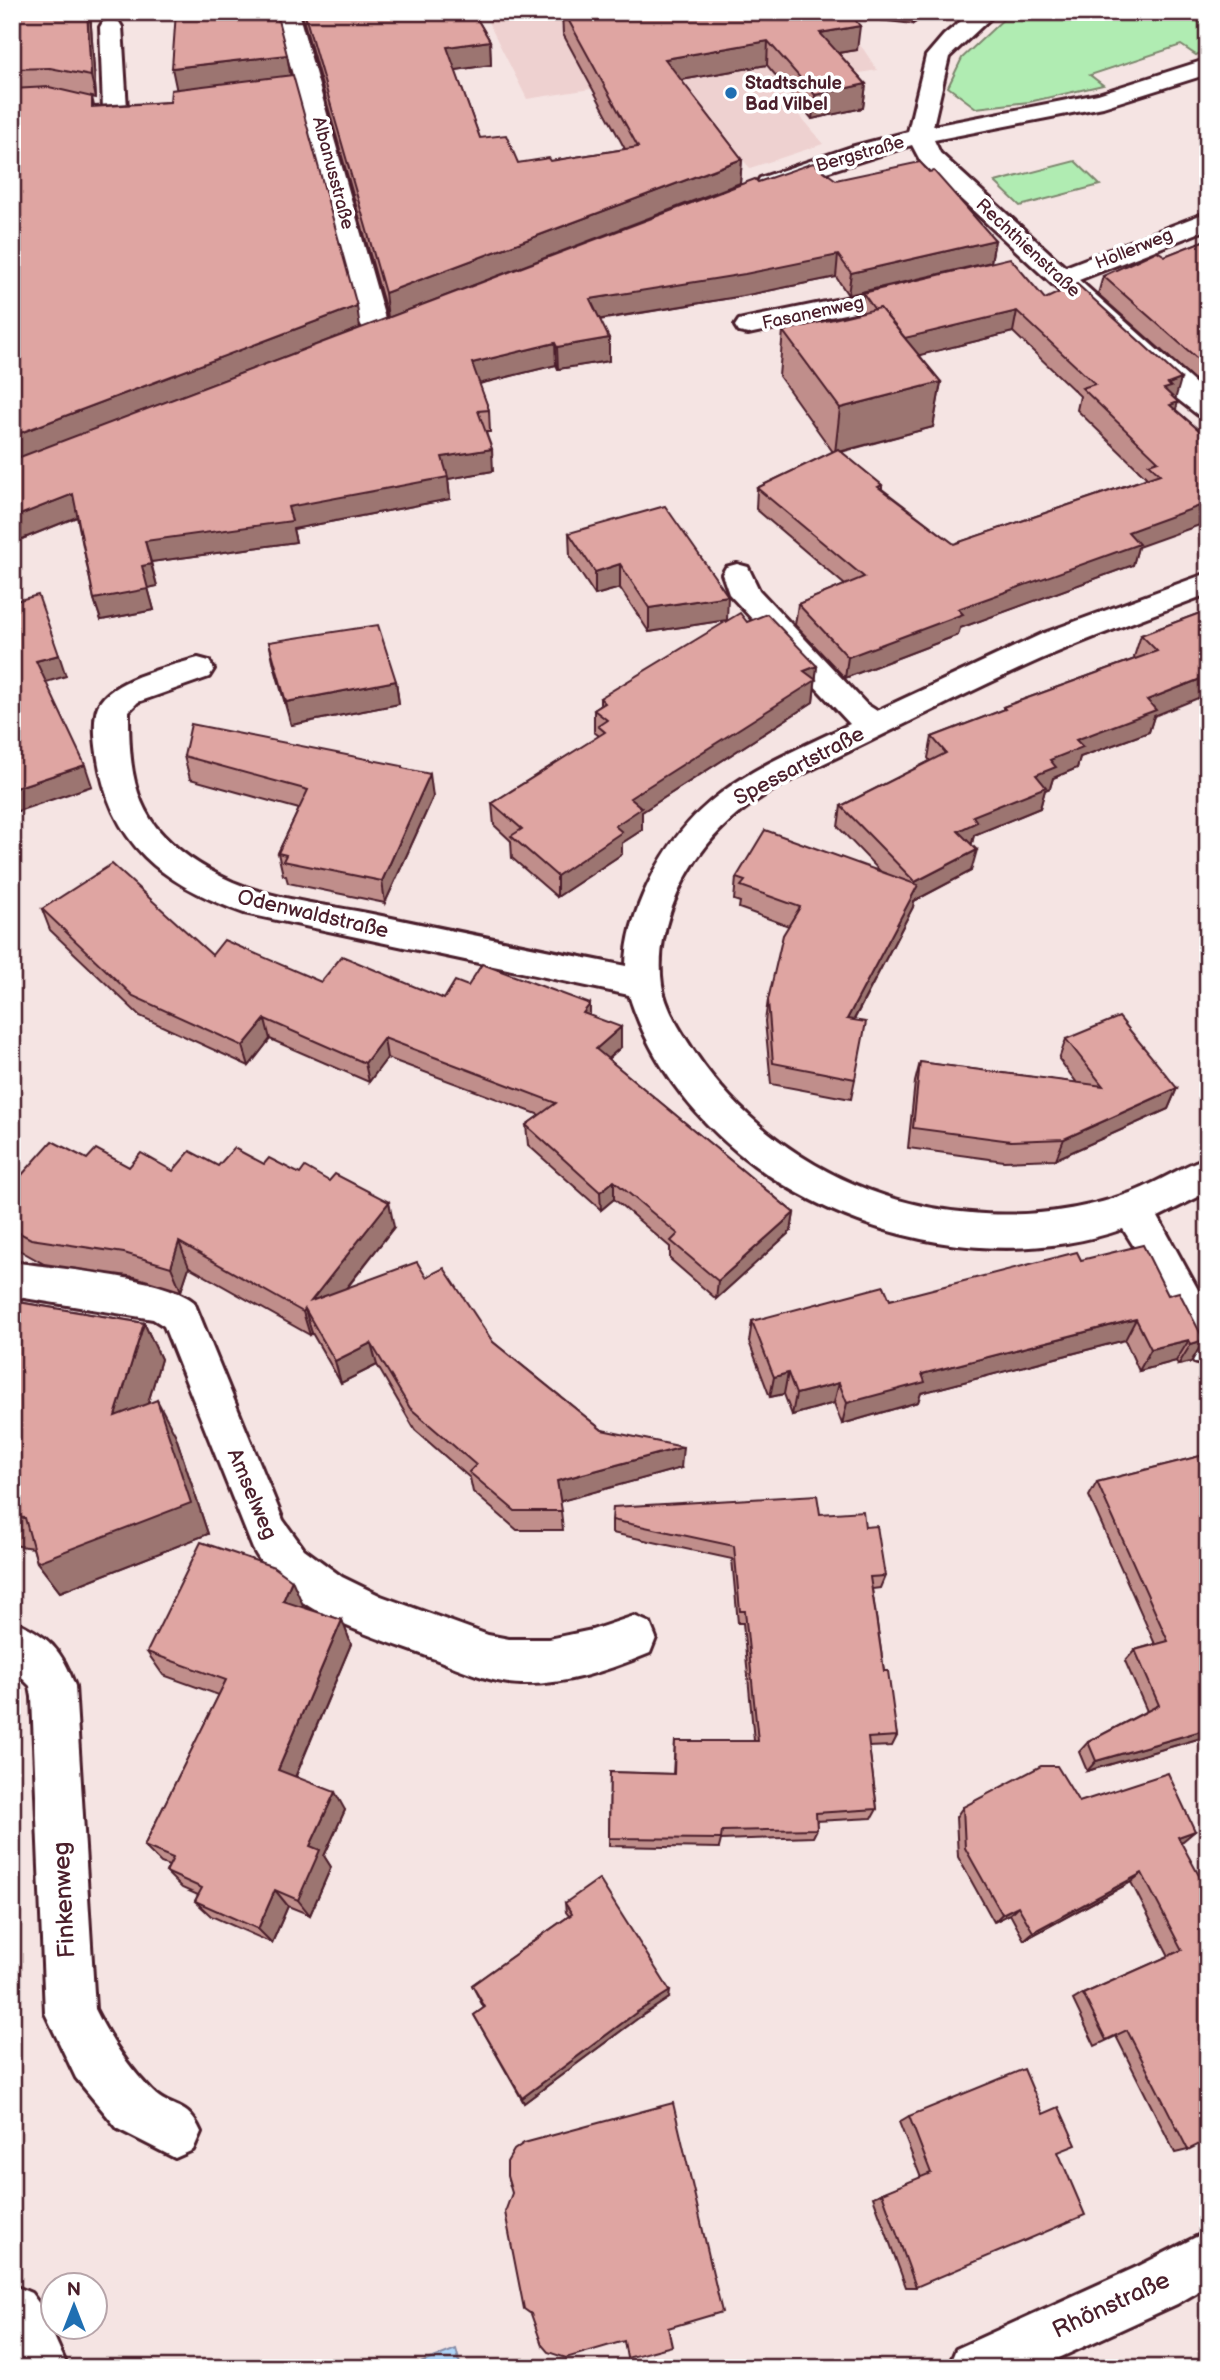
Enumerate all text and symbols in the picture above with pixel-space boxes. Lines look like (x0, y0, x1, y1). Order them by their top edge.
place label: Stadtschule Bad Vilbel (745, 73, 842, 115)
marker: Stadtschule Bad Vilbel (723, 85, 739, 101)
street label: Albanusstraße (308, 114, 358, 232)
street label: Bergstraße (813, 131, 907, 177)
street label: Rechthienstraße (971, 194, 1085, 302)
street label: Hollerweg (1092, 224, 1176, 274)
street label: Fasanenweg (760, 292, 866, 334)
street label: Spessartstraße (730, 721, 868, 811)
street label: Odenwaldstraße (235, 884, 391, 944)
street label: Amselweg (222, 1445, 282, 1543)
street label: Finkenweg (46, 1841, 82, 1959)
street label: Rhönstraße (1048, 2265, 1174, 2345)
north arrow (38, 2272, 108, 2342)
text: N (67, 2279, 81, 2302)

